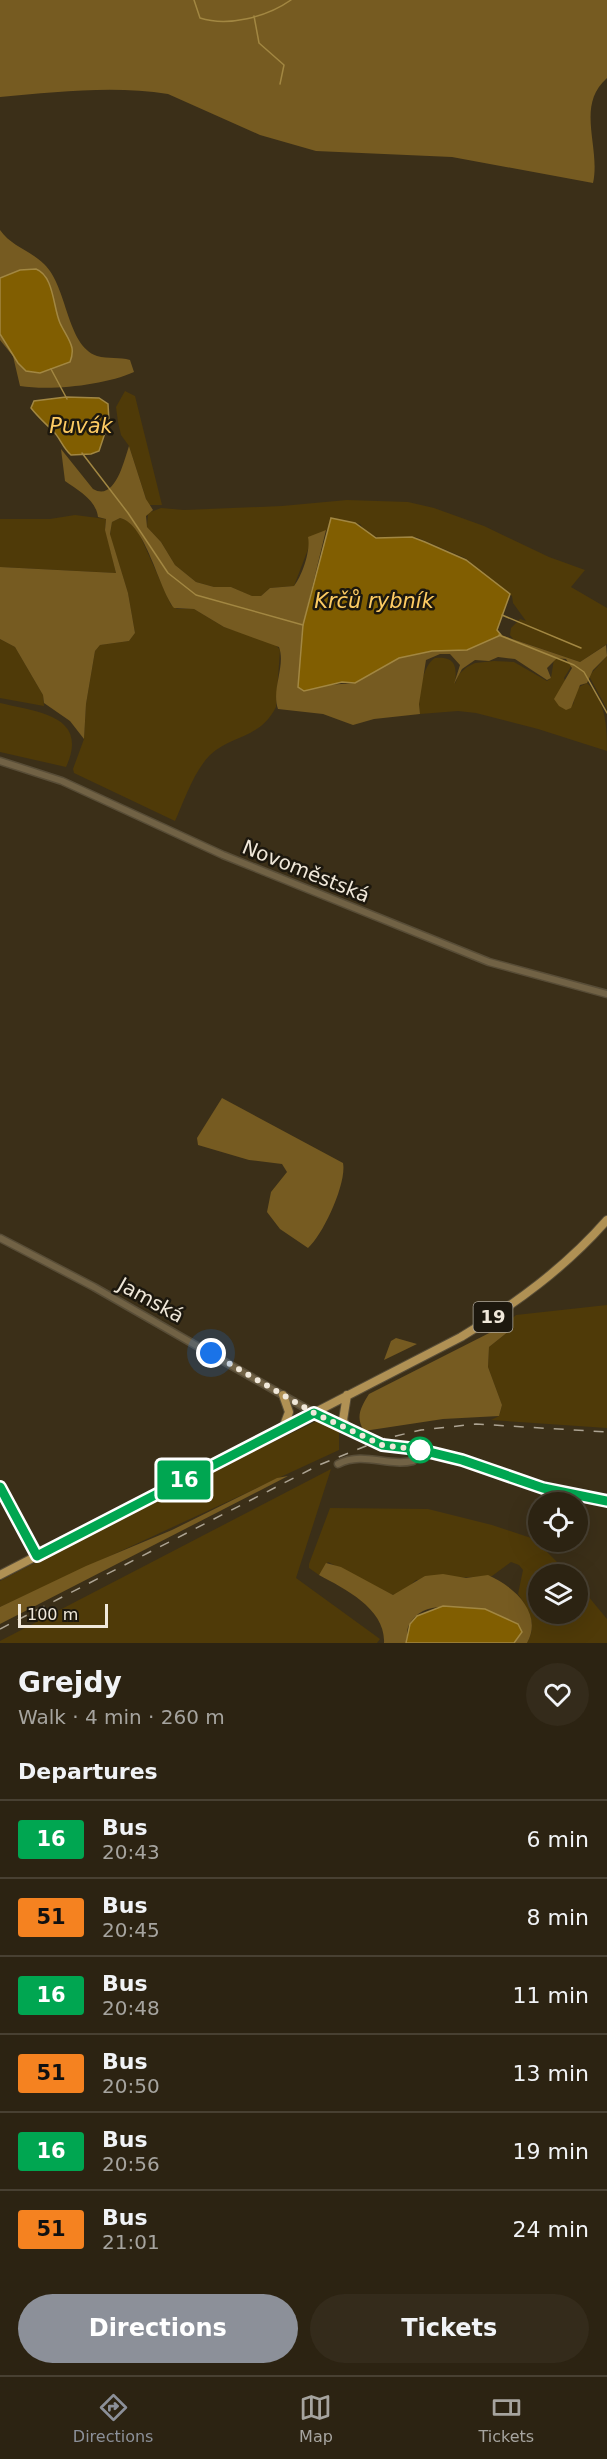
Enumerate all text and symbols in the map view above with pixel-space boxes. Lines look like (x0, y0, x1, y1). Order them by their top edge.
water label: Puvák (49, 414, 114, 438)
water label: Krčů rybník (314, 588, 435, 613)
street label: Novoměstská (239, 835, 373, 907)
street label: Jamská (112, 1271, 188, 1328)
road number: 19 (474, 1302, 512, 1332)
your location (196, 1338, 226, 1368)
unlabelled marker (407, 1437, 433, 1463)
line badge: 16 (157, 1460, 211, 1500)
text: 16 (169, 1468, 199, 1492)
map controls (528, 1492, 588, 1624)
button: locate (528, 1492, 588, 1552)
button: layers (528, 1564, 588, 1624)
scale bar (18, 1601, 108, 1628)
text: 100 m (27, 1605, 78, 1624)
button: heart (526, 1663, 589, 1726)
text: Grejdy (18, 1666, 122, 1699)
text: Walk · 4 min · 260 m (18, 1705, 225, 1729)
text: Departures (18, 1759, 158, 1784)
text: Bus (102, 1815, 148, 1840)
text: 16 (36, 1827, 66, 1851)
text: 6 min (527, 1827, 589, 1852)
text: 20:43 (102, 1840, 160, 1864)
text: Bus (102, 1893, 148, 1918)
text: 51 (36, 1905, 66, 1929)
text: 8 min (527, 1905, 589, 1930)
text: 20:45 (102, 1918, 160, 1942)
text: Bus (102, 1971, 148, 1996)
text: 16 (36, 1983, 66, 2007)
text: 11 min (513, 1983, 589, 2008)
text: 20:48 (102, 1996, 160, 2020)
text: Bus (102, 2049, 148, 2074)
text: 51 (36, 2061, 66, 2085)
text: 13 min (513, 2061, 589, 2086)
text: 20:50 (102, 2074, 160, 2098)
text: Bus (102, 2127, 148, 2152)
text: 16 (36, 2139, 66, 2163)
text: 19 min (513, 2139, 589, 2164)
text: 20:56 (102, 2152, 160, 2176)
text: Bus (102, 2205, 148, 2230)
text: 51 (36, 2217, 66, 2241)
text: 24 min (513, 2217, 589, 2242)
text: 21:01 (102, 2230, 160, 2254)
button: Directions (18, 2294, 298, 2363)
button: Tickets (310, 2294, 589, 2363)
tab: Directions (73, 2391, 153, 2446)
tab: Map (299, 2391, 333, 2446)
tab: Tickets (478, 2391, 534, 2446)

